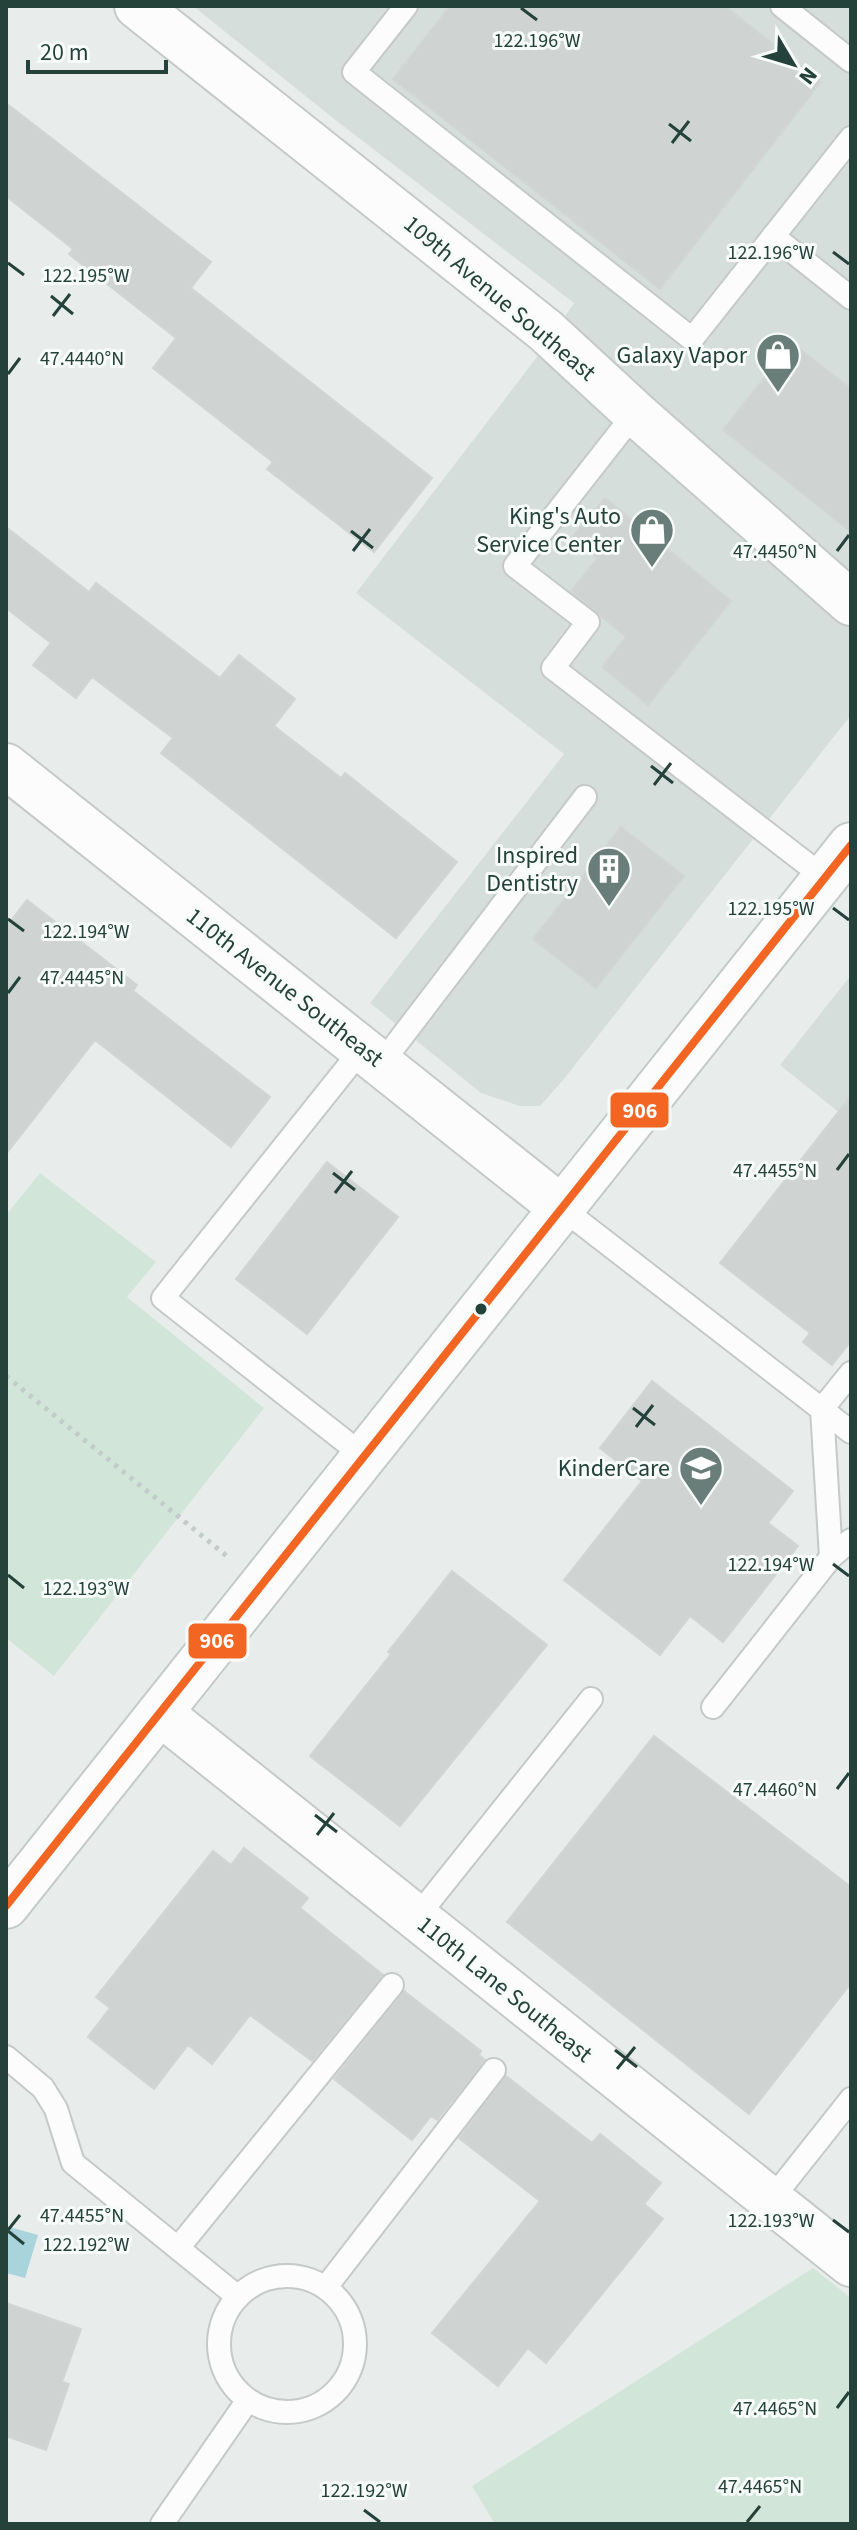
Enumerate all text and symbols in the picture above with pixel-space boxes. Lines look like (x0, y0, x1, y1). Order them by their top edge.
scale bar (28, 24, 166, 74)
north arrow (753, 24, 833, 104)
text: 122.196°W (494, 27, 581, 55)
text: 20 m (40, 35, 89, 70)
text: N (791, 60, 825, 91)
street label: 109th Avenue Southeast (396, 207, 604, 390)
text: 122.196°W (728, 239, 815, 267)
text: 122.195°W (43, 262, 130, 290)
shop icon: Galaxy Vapor (754, 331, 802, 394)
place label: Galaxy Vapor (617, 338, 748, 373)
text: 47.4440°N (40, 345, 124, 373)
place label: King's Auto Service Center (476, 499, 622, 562)
shop icon: King's Auto Service Center (628, 506, 676, 569)
text: 47.4450°N (733, 538, 817, 566)
place label: Inspired Dentistry (486, 838, 578, 901)
building icon: Inspired Dentistry (585, 845, 633, 908)
text: 122.195°W (728, 895, 815, 923)
street label: 110th Avenue Southeast (179, 899, 391, 1076)
text: 122.194°W (43, 918, 130, 946)
text: 47.4445°N (40, 964, 124, 992)
line badge: 906 (609, 1091, 670, 1129)
text: 906 (623, 1095, 657, 1127)
text: 47.4455°N (733, 1157, 817, 1185)
unlabelled marker (473, 1301, 489, 1317)
school or university icon: KinderCare (677, 1444, 725, 1507)
place label: KinderCare (558, 1451, 670, 1486)
text: 122.194°W (728, 1551, 815, 1579)
text: 122.193°W (43, 1575, 130, 1603)
line badge: 906 (187, 1622, 248, 1660)
text: 906 (200, 1625, 234, 1657)
text: 47.4460°N (733, 1776, 817, 1804)
street label: 110th Lane Southeast (409, 1908, 600, 2071)
text: 47.4455°N (40, 2202, 124, 2230)
text: 122.193°W (728, 2207, 815, 2235)
text: 122.192°W (43, 2231, 130, 2259)
text: 47.4465°N (733, 2395, 817, 2423)
text: 47.4465°N (718, 2473, 802, 2501)
text: 122.192°W (321, 2477, 408, 2505)

